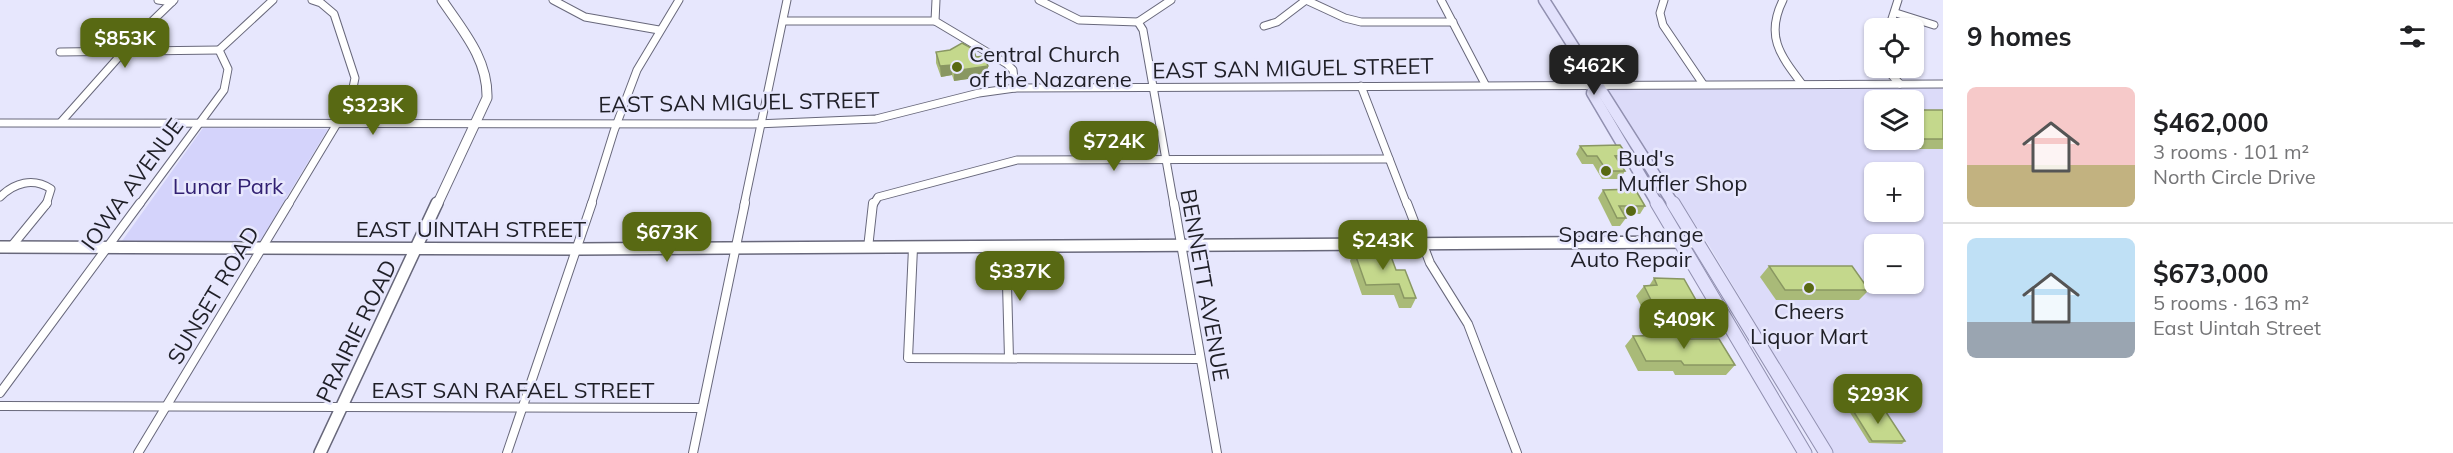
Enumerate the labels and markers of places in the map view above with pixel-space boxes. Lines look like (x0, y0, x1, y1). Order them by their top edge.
pin: $853K (83, 18, 167, 69)
place label: Central Church of the Nazarene (969, 40, 1132, 93)
pin: $462K (1552, 45, 1636, 96)
marker: Central Church of the Nazarene (950, 60, 964, 74)
pin: $323K (331, 85, 415, 136)
pin: $724K (1072, 121, 1156, 172)
place label: Bud's Muffler Shop (1618, 144, 1747, 197)
marker: Bud's Muffler Shop (1599, 164, 1613, 178)
marker: Spare Change Auto Repair (1624, 204, 1638, 218)
pin: $673K (625, 212, 709, 263)
pin: $243K (1341, 220, 1425, 271)
place label: Spare Change Auto Repair (1559, 220, 1703, 273)
pin: $337K (978, 251, 1062, 302)
marker: Cheers Liquor Mart (1802, 281, 1816, 295)
place label: Cheers Liquor Mart (1750, 297, 1868, 350)
pin: $409K (1642, 299, 1726, 350)
pin: $293K (1836, 374, 1920, 425)

